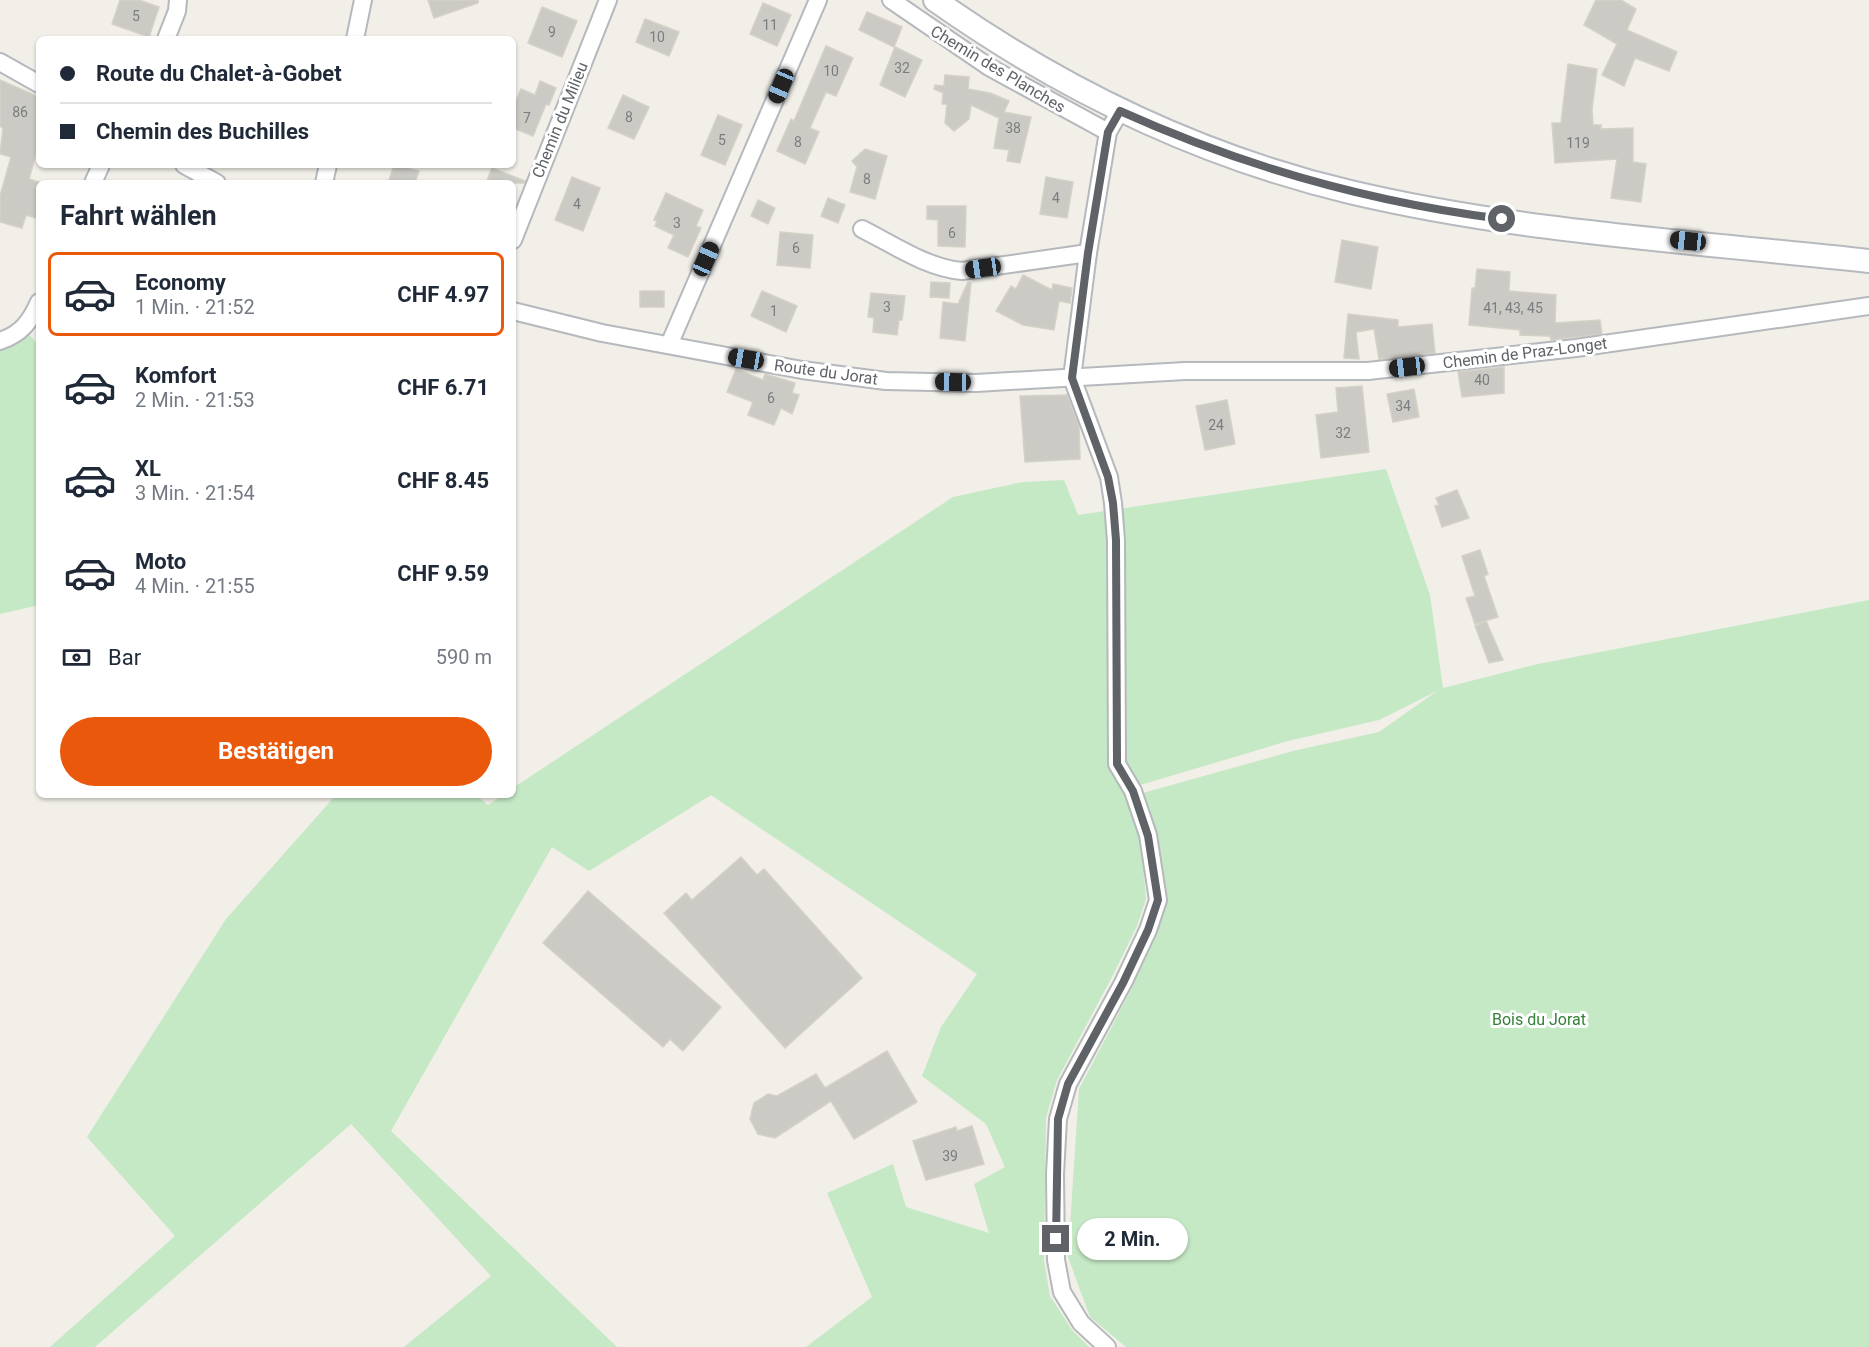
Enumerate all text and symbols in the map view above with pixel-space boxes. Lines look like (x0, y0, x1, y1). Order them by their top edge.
house number: 5 (132, 8, 140, 24)
house number: 11 (762, 17, 778, 33)
street label: Chemin des Planches (927, 21, 1069, 117)
house number: 9 (548, 24, 556, 40)
house number: 10 (649, 29, 665, 45)
street label: Chemin du Milieu (528, 59, 592, 181)
house number: 32 (894, 60, 910, 76)
text: Route du Chalet-à-Gobet (96, 61, 342, 86)
house number: 10 (823, 63, 839, 79)
car (766, 66, 796, 106)
house number: 86 (12, 104, 28, 120)
house number: 8 (625, 109, 633, 125)
house number: 7 (523, 110, 531, 126)
text: Chemin des Buchilles (96, 119, 309, 144)
house number: 38 (1005, 120, 1021, 136)
house number: 5 (718, 132, 726, 148)
house number: 8 (794, 134, 802, 150)
house number: 119 (1566, 135, 1590, 151)
house number: 8 (863, 171, 871, 187)
house number: 4 (1052, 190, 1060, 206)
house number: 4 (573, 196, 581, 212)
text: Fahrt wählen (60, 200, 217, 232)
route start (1488, 205, 1515, 232)
house number: 3 (673, 215, 681, 231)
house number: 6 (948, 225, 956, 241)
car (1669, 230, 1707, 252)
car (690, 239, 722, 279)
house number: 6 (792, 240, 800, 256)
car (964, 257, 1002, 279)
icon: car (63, 267, 117, 321)
text: Economy (135, 270, 226, 295)
text: CHF 4.97 (397, 282, 489, 307)
text: 1 Min. · 21:52 (135, 295, 255, 319)
house number: 3 (883, 299, 891, 315)
house number: 41, 43, 45 (1483, 300, 1543, 316)
house number: 1 (770, 303, 778, 319)
street label: Chemin de Praz-Longet (1442, 333, 1608, 373)
car (727, 347, 765, 371)
street label: Route du Jorat (773, 355, 879, 389)
car (1388, 356, 1426, 378)
icon: car (63, 360, 117, 414)
text: Komfort (135, 363, 217, 388)
house number: 40 (1474, 372, 1490, 388)
car (935, 373, 971, 391)
text: CHF 6.71 (397, 375, 489, 400)
text: 2 Min. · 21:53 (135, 388, 255, 412)
house number: 6 (767, 390, 775, 406)
house number: 34 (1395, 398, 1411, 414)
house number: 24 (1208, 417, 1224, 433)
house number: 32 (1335, 425, 1351, 441)
icon: car (63, 453, 117, 507)
text: XL (135, 456, 161, 481)
text: CHF 8.45 (397, 468, 489, 493)
text: 3 Min. · 21:54 (135, 481, 255, 505)
icon: car (63, 546, 117, 600)
text: Moto (135, 549, 186, 574)
text: CHF 9.59 (397, 561, 489, 586)
text: 4 Min. · 21:55 (135, 574, 255, 598)
icon: cash (60, 641, 93, 674)
text: Bar (108, 645, 141, 670)
text: 590 m (436, 645, 492, 669)
button: Bestätigen (60, 717, 492, 786)
park label: Bois du Jorat (1492, 1010, 1586, 1029)
house number: 39 (942, 1148, 958, 1164)
callout: 2 Min. (1077, 1218, 1188, 1260)
route end (1042, 1225, 1069, 1252)
text: 2 Min. (1104, 1227, 1161, 1251)

